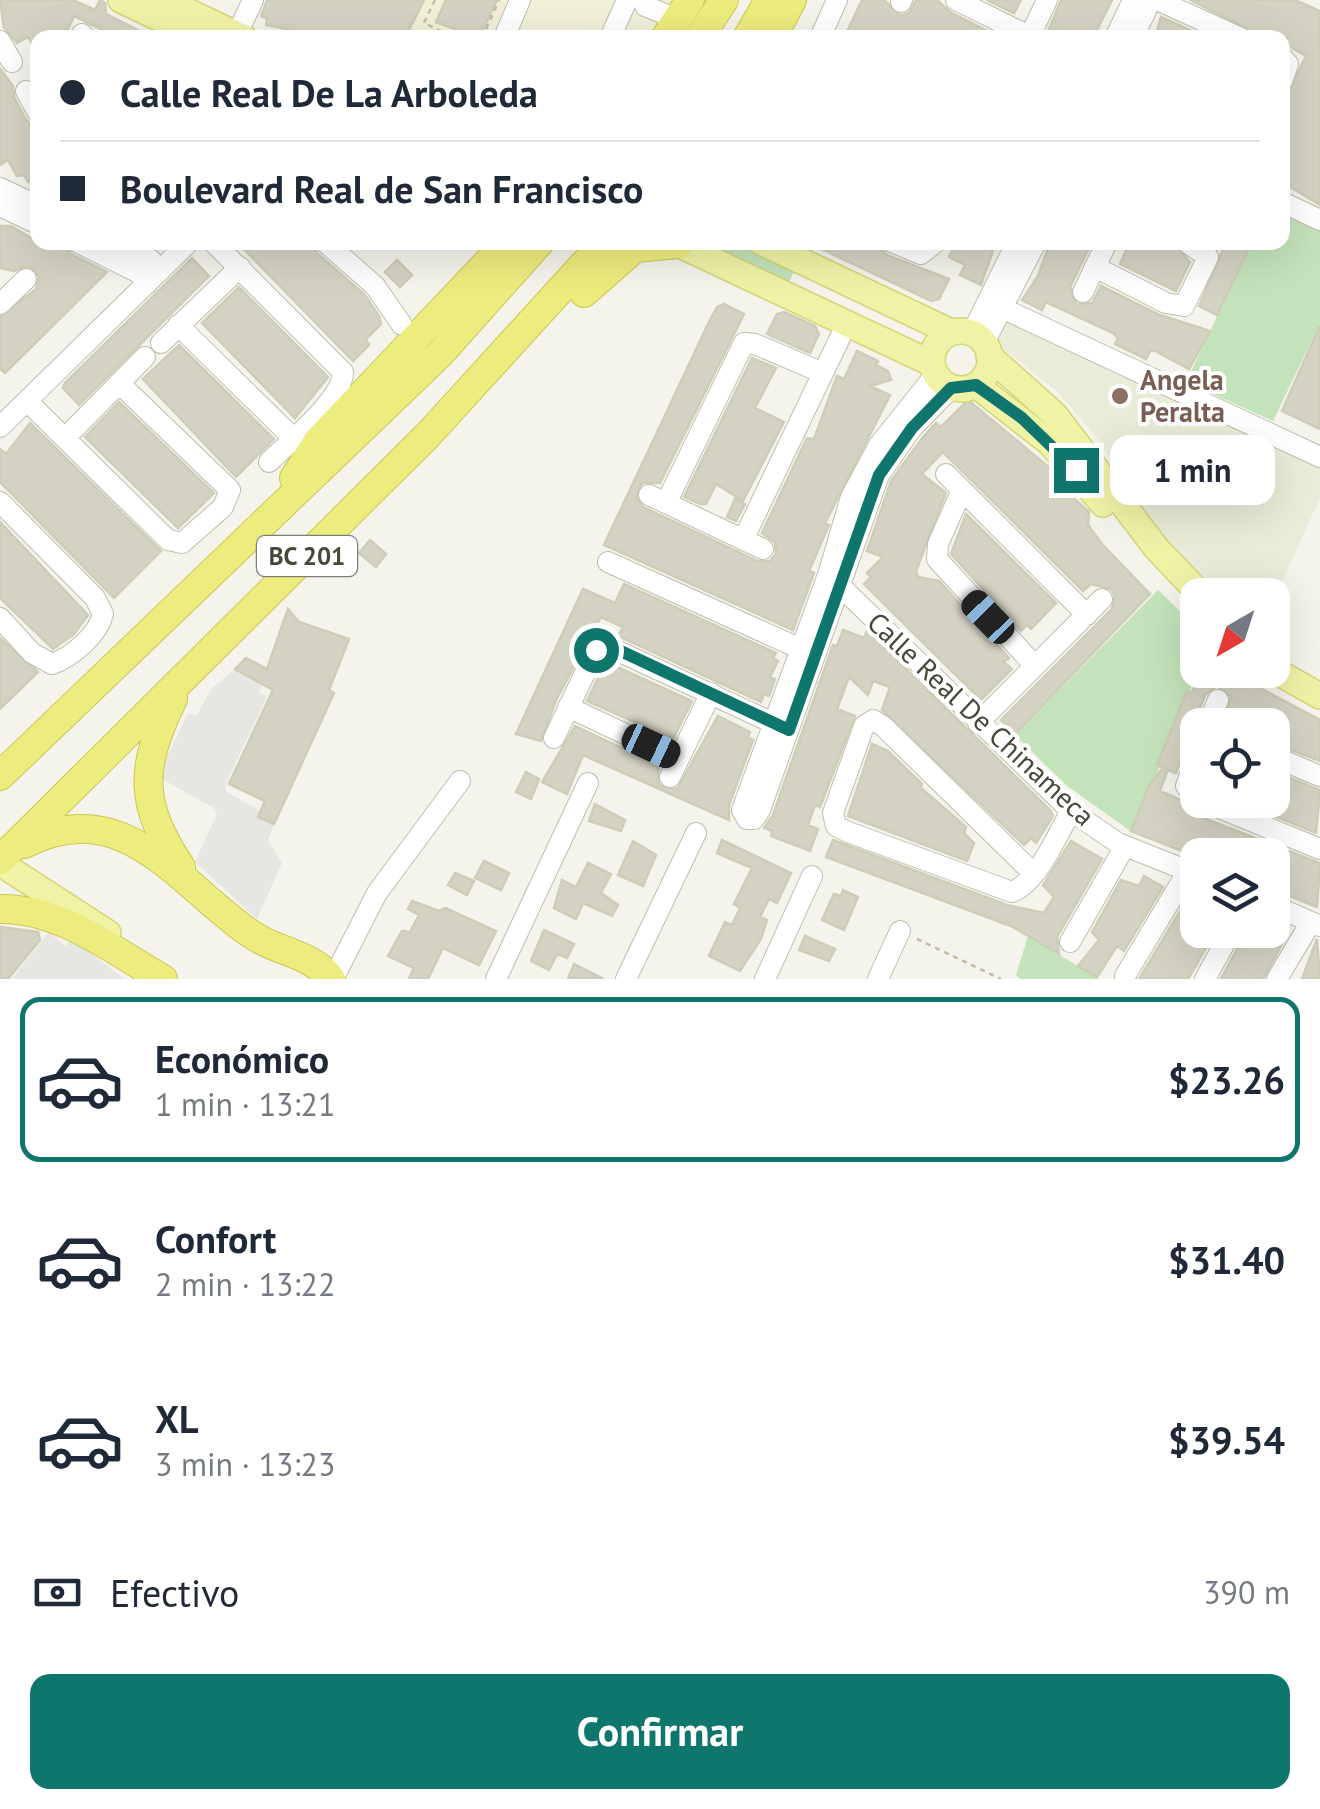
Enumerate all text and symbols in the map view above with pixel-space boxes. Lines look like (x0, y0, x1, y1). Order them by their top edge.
text: Calle Real De La Arboleda (120, 68, 538, 117)
text: Boulevard Real de San Francisco (120, 164, 644, 213)
place label: Angela Peralta (1140, 361, 1225, 430)
marker: Angela Peralta (1109, 385, 1131, 407)
callout: 1 min (1111, 435, 1276, 505)
route end (1054, 448, 1099, 493)
text: 1 min (1153, 449, 1232, 491)
road number: BC 201 (257, 536, 357, 576)
north arrow (1180, 578, 1290, 688)
map controls (1180, 578, 1290, 948)
car (956, 585, 1020, 649)
street label: Calle Real De Chinameca (860, 604, 1103, 834)
route start (574, 628, 619, 673)
button: locate (1180, 708, 1290, 818)
car (617, 720, 685, 772)
button: layers (1180, 838, 1290, 948)
text: Económico (155, 1034, 329, 1083)
icon: car (35, 1035, 125, 1125)
text: $23.26 (1168, 1055, 1285, 1104)
text: 1 min · 13:21 (155, 1083, 335, 1125)
text: Confort (155, 1214, 276, 1263)
icon: car (35, 1215, 125, 1305)
text: $31.40 (1168, 1235, 1285, 1284)
text: 2 min · 13:22 (155, 1263, 335, 1305)
text: XL (155, 1394, 199, 1443)
icon: car (35, 1395, 125, 1485)
text: $39.54 (1168, 1415, 1285, 1464)
text: 3 min · 13:23 (155, 1443, 335, 1485)
icon: cash (30, 1565, 85, 1620)
text: Efectivo (110, 1568, 239, 1617)
text: 390 m (1203, 1571, 1290, 1613)
button: Confirmar (30, 1674, 1290, 1789)

